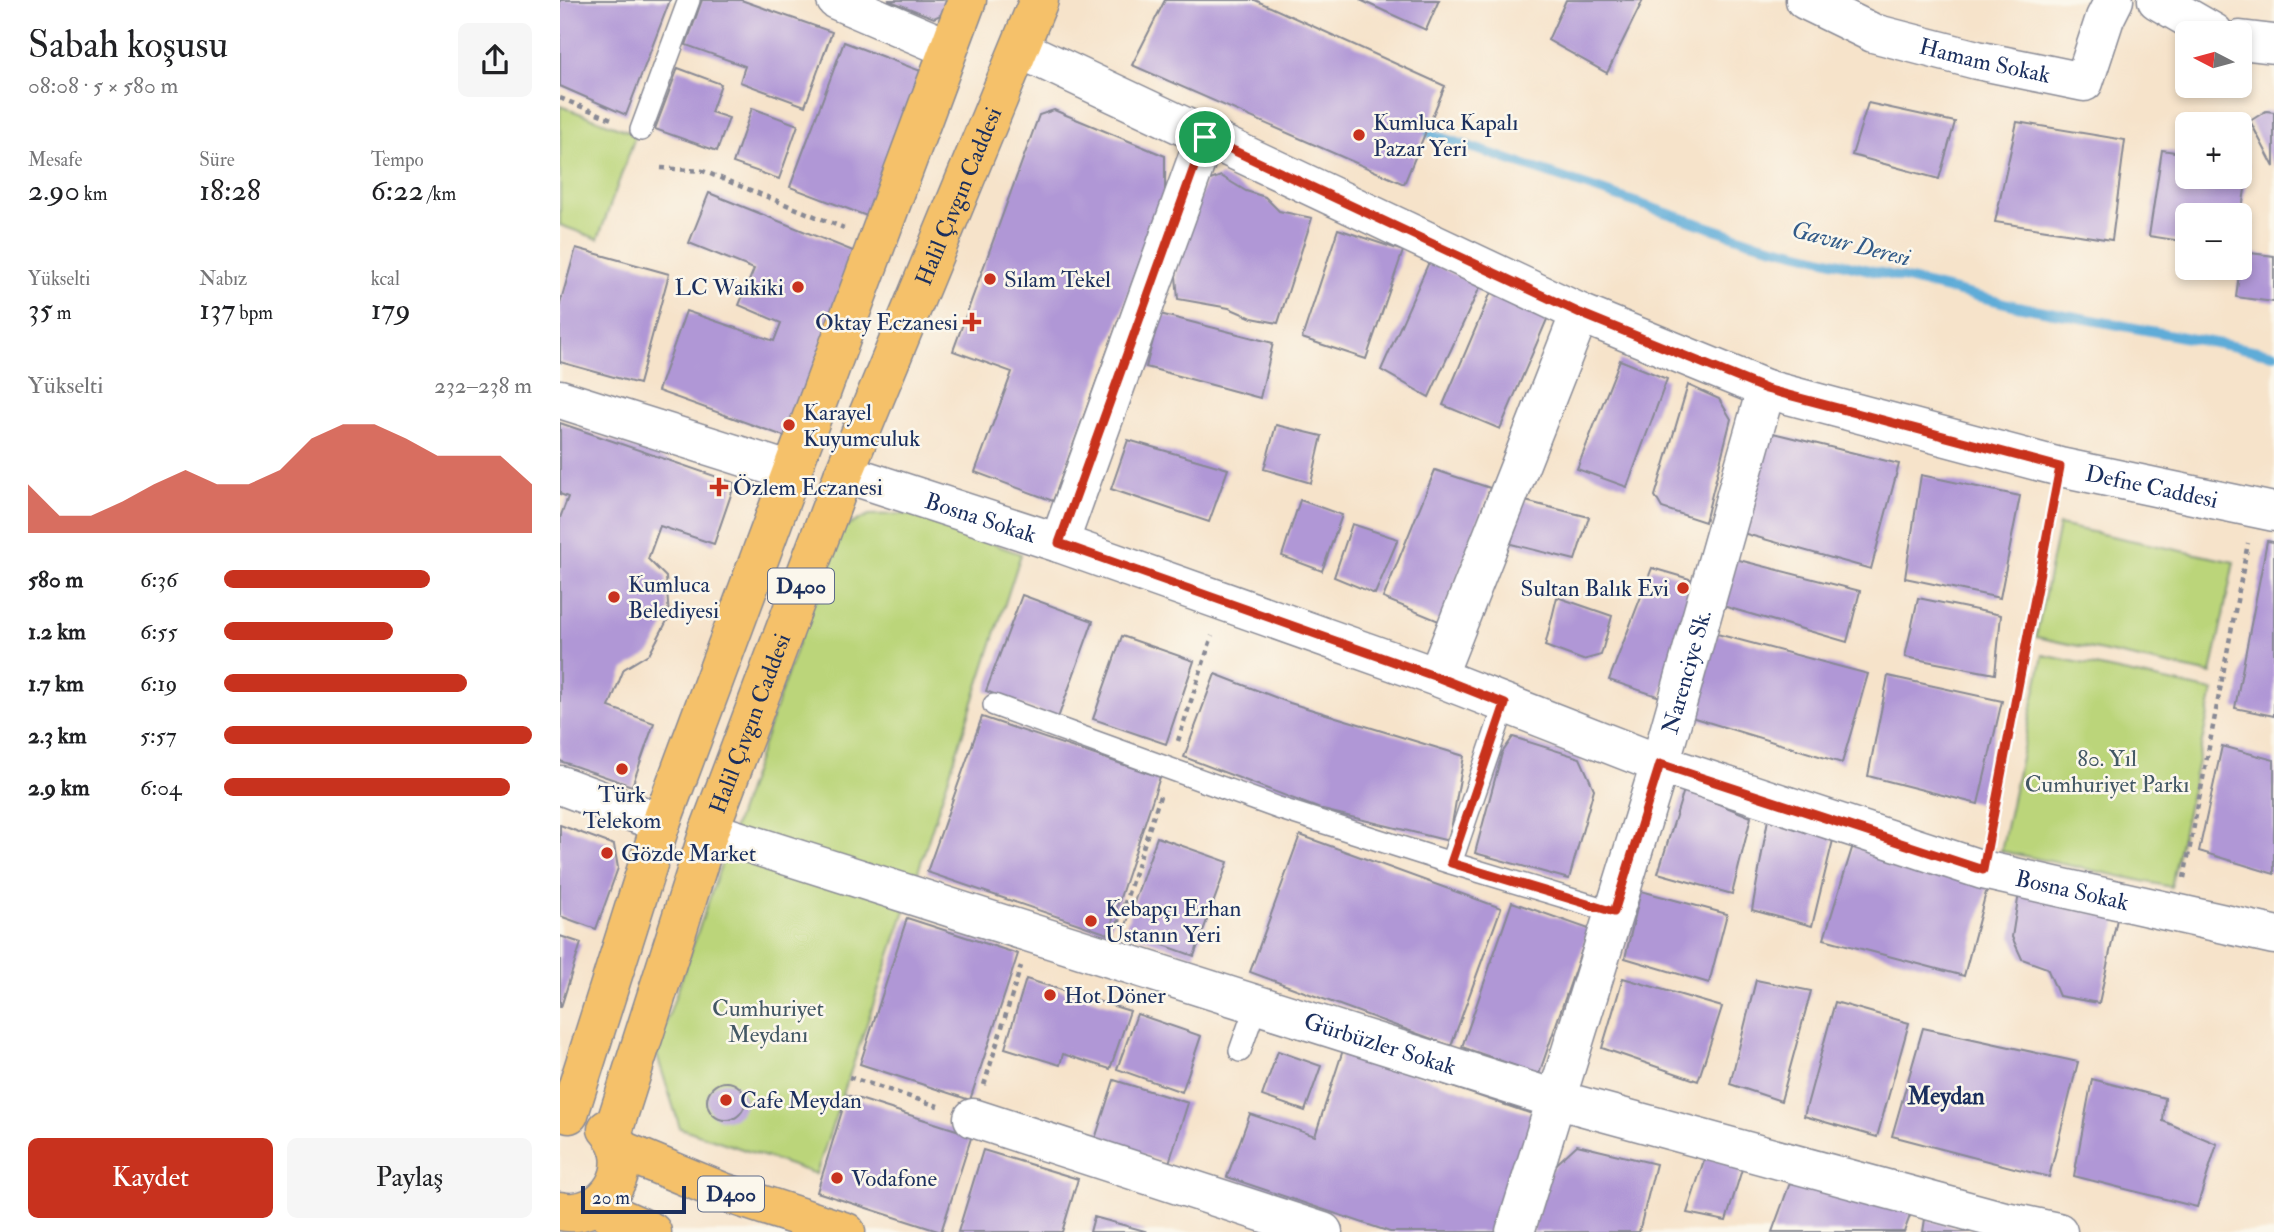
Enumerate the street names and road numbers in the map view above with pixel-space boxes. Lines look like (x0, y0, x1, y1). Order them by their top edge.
street label: Hamam Sokak (1916, 31, 2053, 89)
street label: Halil Çıvgın Caddesi (908, 103, 1008, 290)
street label: Defne Caddesi (2083, 458, 2221, 514)
street label: Bosna Sokak (922, 486, 1040, 549)
road number: D400 (768, 568, 834, 604)
street label: Narenciye Sk. (1655, 606, 1717, 737)
street label: Halil Çıvgın Caddesi (702, 629, 797, 818)
street label: Bosna Sokak (2013, 863, 2132, 917)
street label: Gürbüzler Sokak (1300, 1006, 1460, 1081)
road number: D400 (698, 1176, 764, 1212)

